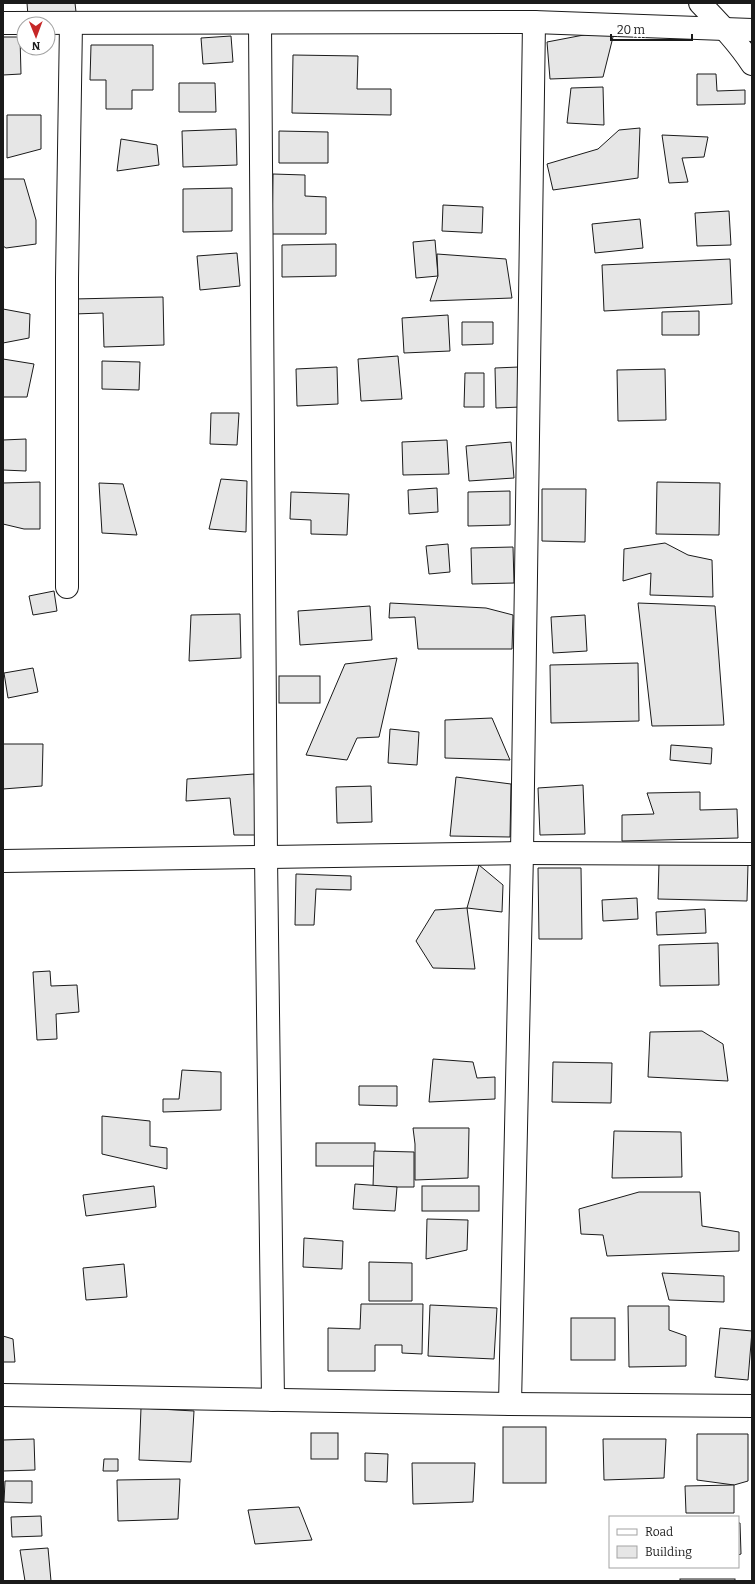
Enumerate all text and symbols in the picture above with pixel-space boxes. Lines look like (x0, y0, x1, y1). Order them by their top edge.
north arrow (16, 16, 56, 56)
scale bar (611, 16, 692, 42)
text: 20 m (617, 23, 646, 37)
text: N (31, 39, 41, 52)
legend (609, 1516, 739, 1568)
text: Road (645, 1525, 673, 1539)
text: Building (645, 1545, 692, 1559)

